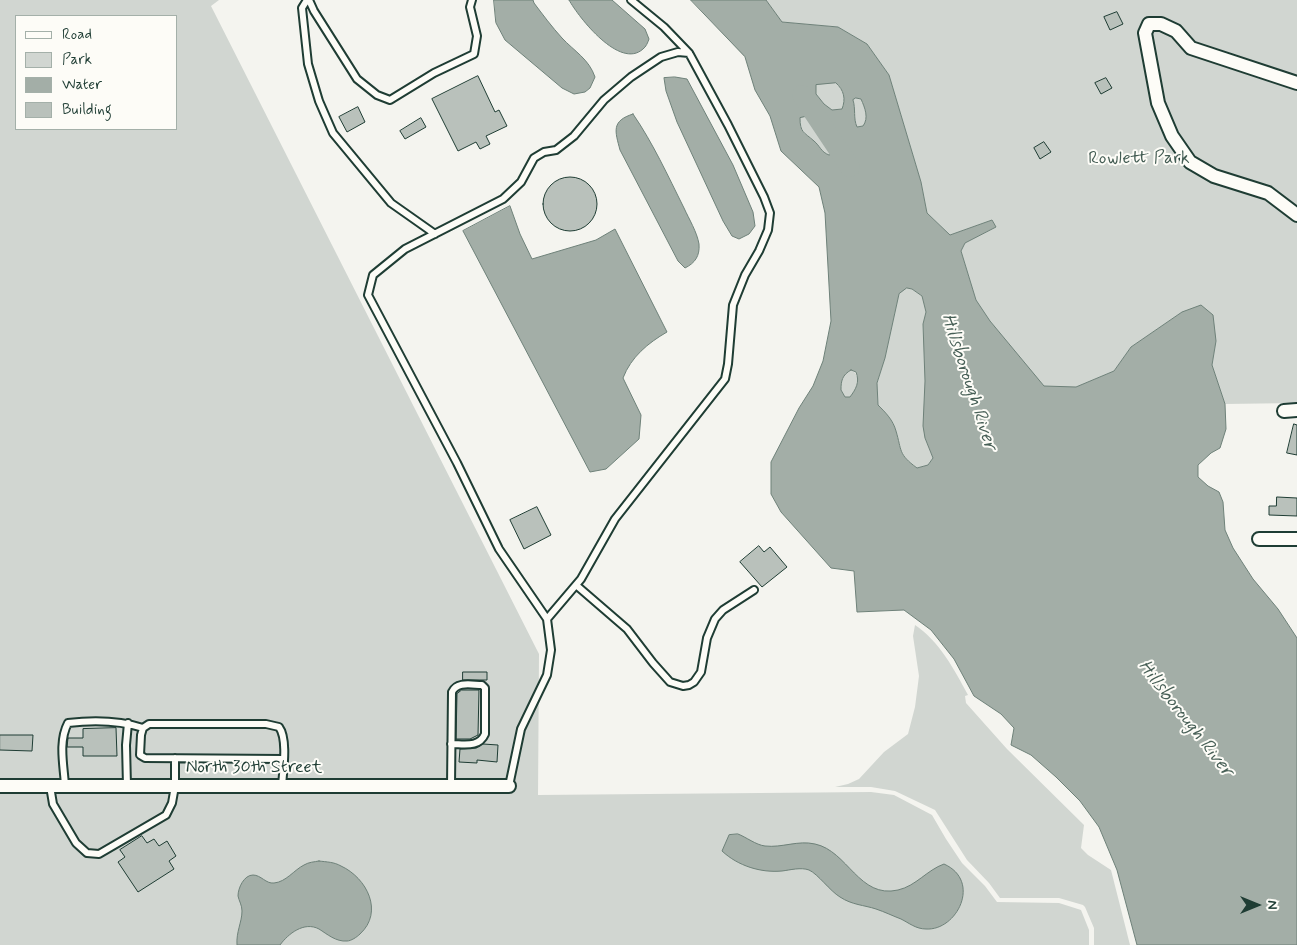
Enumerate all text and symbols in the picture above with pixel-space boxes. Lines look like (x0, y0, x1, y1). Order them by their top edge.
legend (15, 15, 178, 130)
text: Road (62, 25, 92, 45)
text: Park (62, 50, 92, 70)
text: Water (62, 75, 102, 95)
text: Building (62, 100, 112, 120)
park label: Rowlett Park (1088, 148, 1190, 170)
water label: Hillsborough River (935, 311, 1001, 453)
water label: Hillsborough River (1132, 656, 1238, 782)
street label: North 30th Street (186, 757, 322, 779)
north arrow (1232, 880, 1282, 930)
text: N (1263, 900, 1281, 910)

